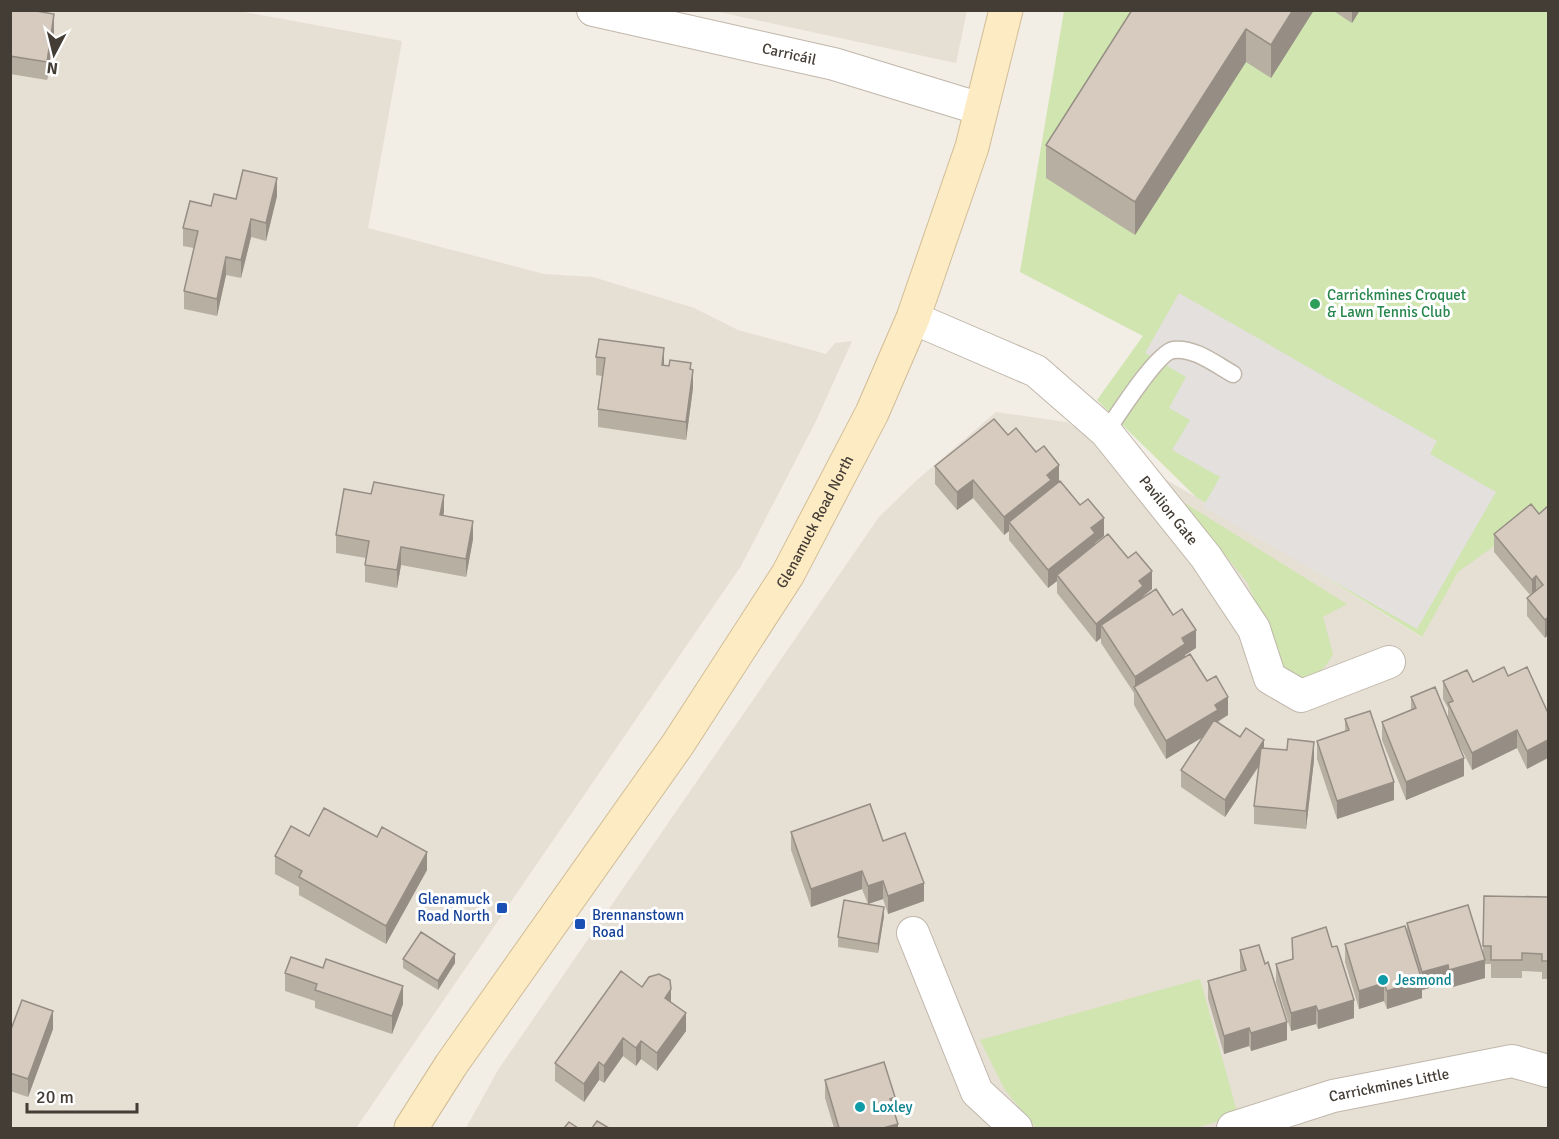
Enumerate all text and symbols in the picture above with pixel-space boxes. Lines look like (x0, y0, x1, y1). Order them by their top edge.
north arrow (24, 24, 84, 84)
street label: Carricáil (760, 39, 818, 69)
text: N (46, 57, 59, 78)
place label: Carrickmines Croquet & Lawn Tennis Club (1327, 286, 1466, 321)
marker: Carrickmines Croquet & Lawn Tennis Club (1308, 297, 1322, 311)
street label: Glenamuck Road North (772, 452, 857, 592)
street label: Pavilion Gate (1135, 472, 1202, 549)
place label: Glenamuck Road North (417, 890, 490, 925)
marker: Glenamuck Road North (495, 901, 509, 915)
place label: Brennanstown Road (592, 906, 684, 941)
marker: Brennanstown Road (573, 917, 587, 931)
place label: Jesmond (1395, 971, 1452, 989)
marker: Jesmond (1376, 973, 1390, 987)
street label: Carrickmines Little (1327, 1065, 1451, 1106)
scale bar (27, 1076, 136, 1114)
text: 20 m (36, 1086, 74, 1108)
place label: Loxley (872, 1098, 912, 1116)
marker: Loxley (853, 1100, 867, 1114)

